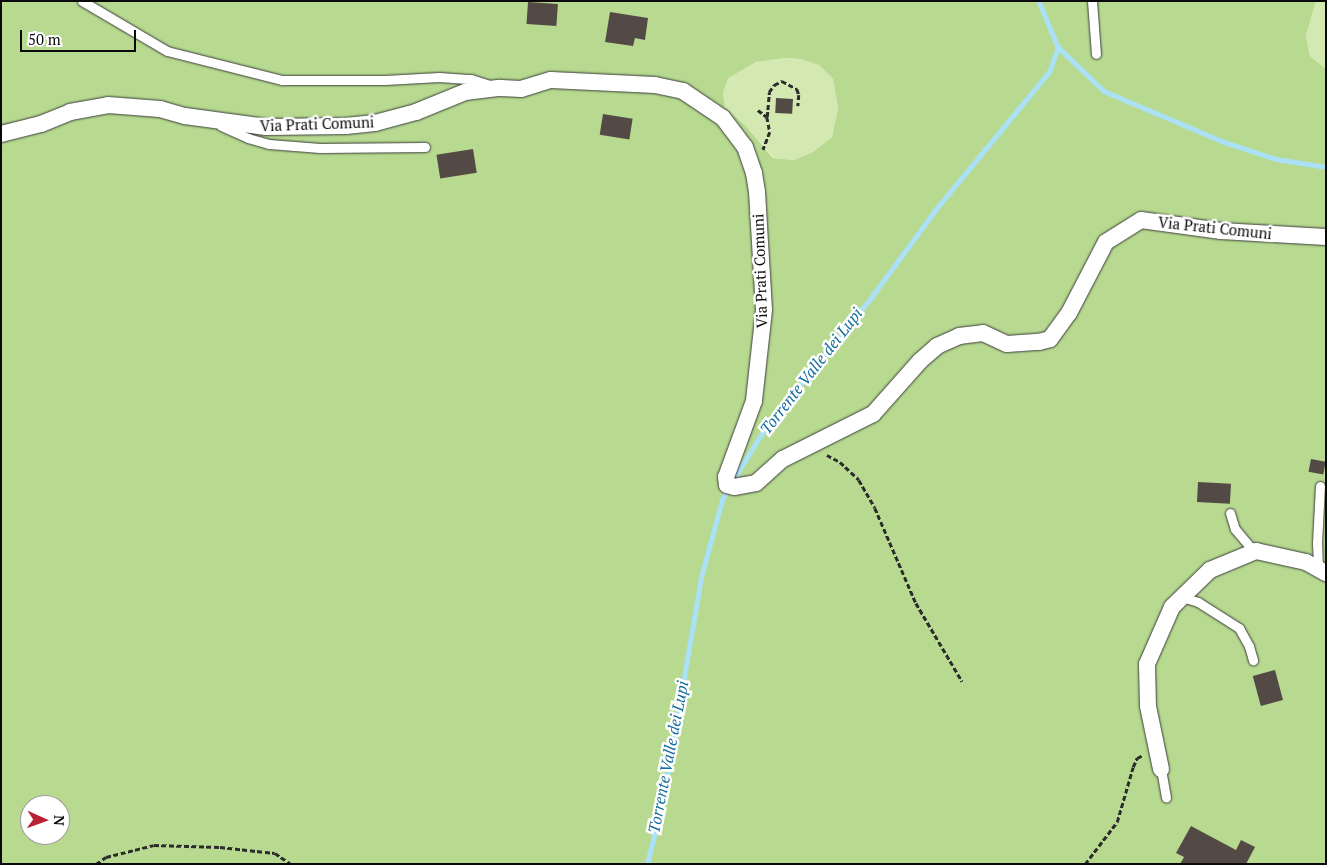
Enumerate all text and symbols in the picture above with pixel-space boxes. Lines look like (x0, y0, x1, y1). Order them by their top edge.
scale bar (22, 20, 139, 52)
text: 50 m (28, 29, 61, 49)
street label: Via Prati Comuni (259, 113, 375, 135)
street label: Via Prati Comuni (749, 213, 771, 329)
street label: Via Prati Comuni (1157, 213, 1273, 243)
water label: Torrente Valle dei Lupi (756, 304, 866, 438)
water label: Torrente Valle dei Lupi (644, 679, 692, 835)
north arrow (20, 795, 70, 845)
text: N (50, 815, 69, 826)

